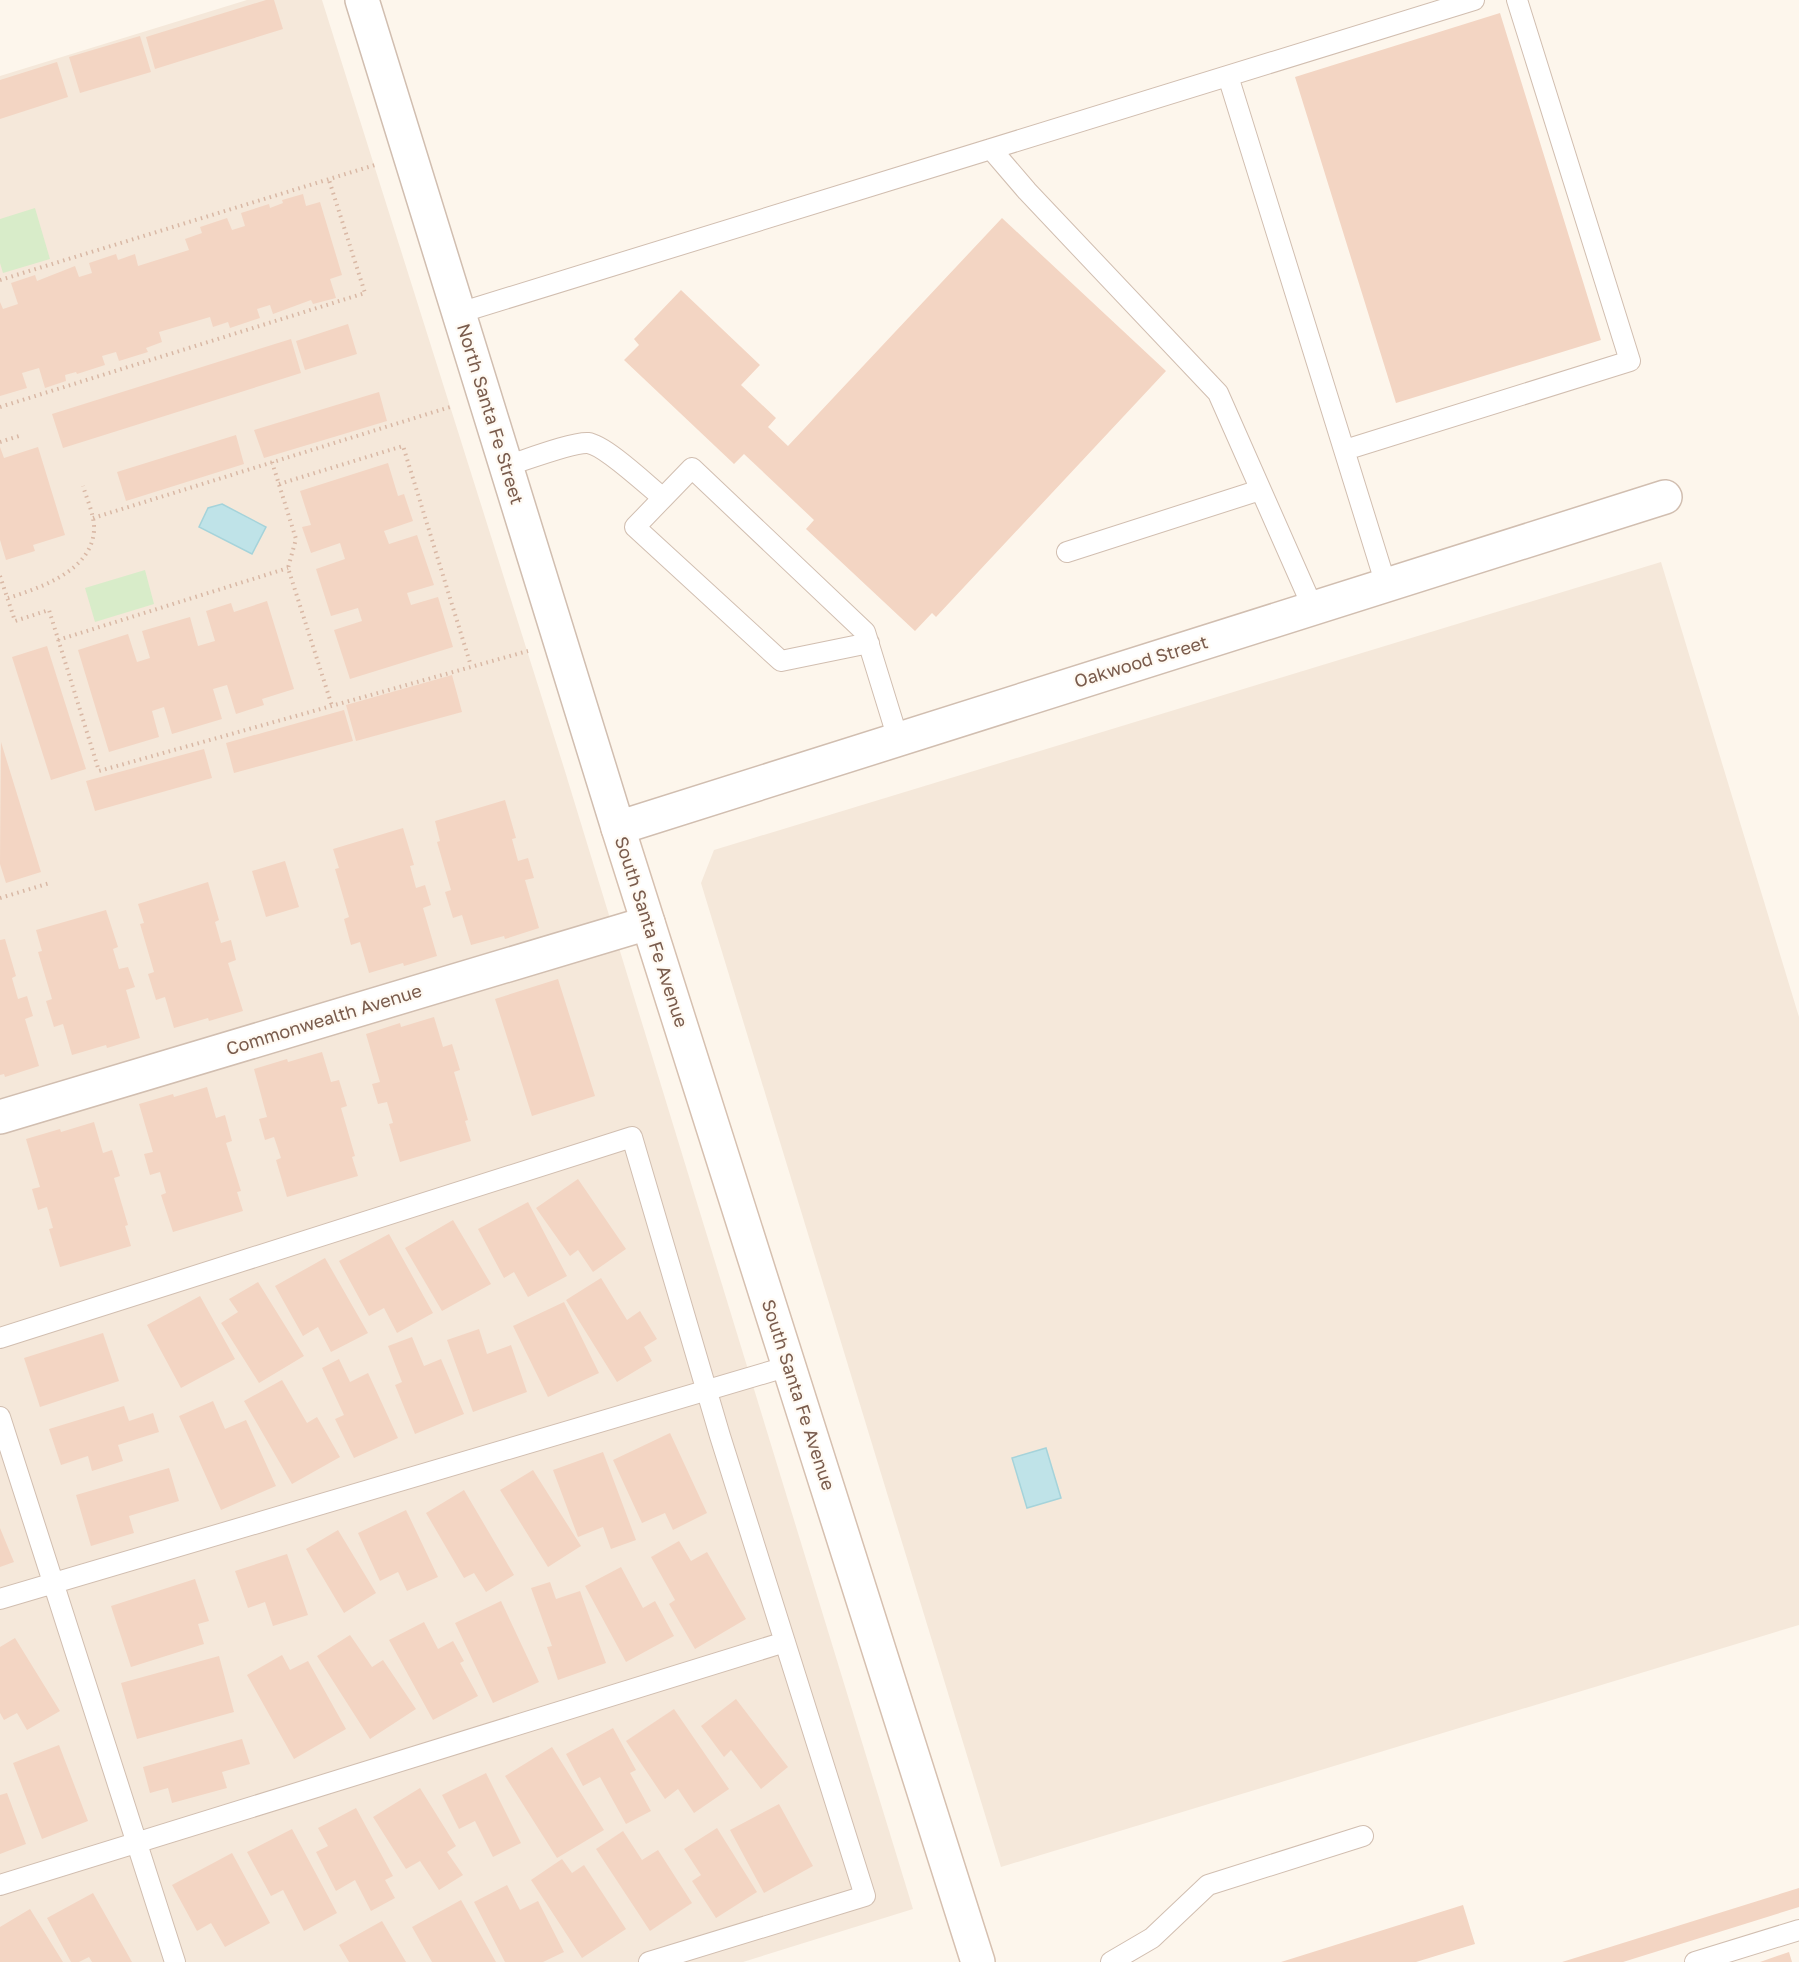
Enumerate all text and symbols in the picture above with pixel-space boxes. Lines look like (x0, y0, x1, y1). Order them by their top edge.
street label: North Santa Fe Street (453, 321, 529, 507)
street label: Oakwood Street (1071, 630, 1210, 692)
street label: South Santa Fe Avenue (611, 833, 693, 1030)
street label: Commonwealth Avenue (223, 979, 424, 1059)
street label: South Santa Fe Avenue (758, 1296, 840, 1493)

